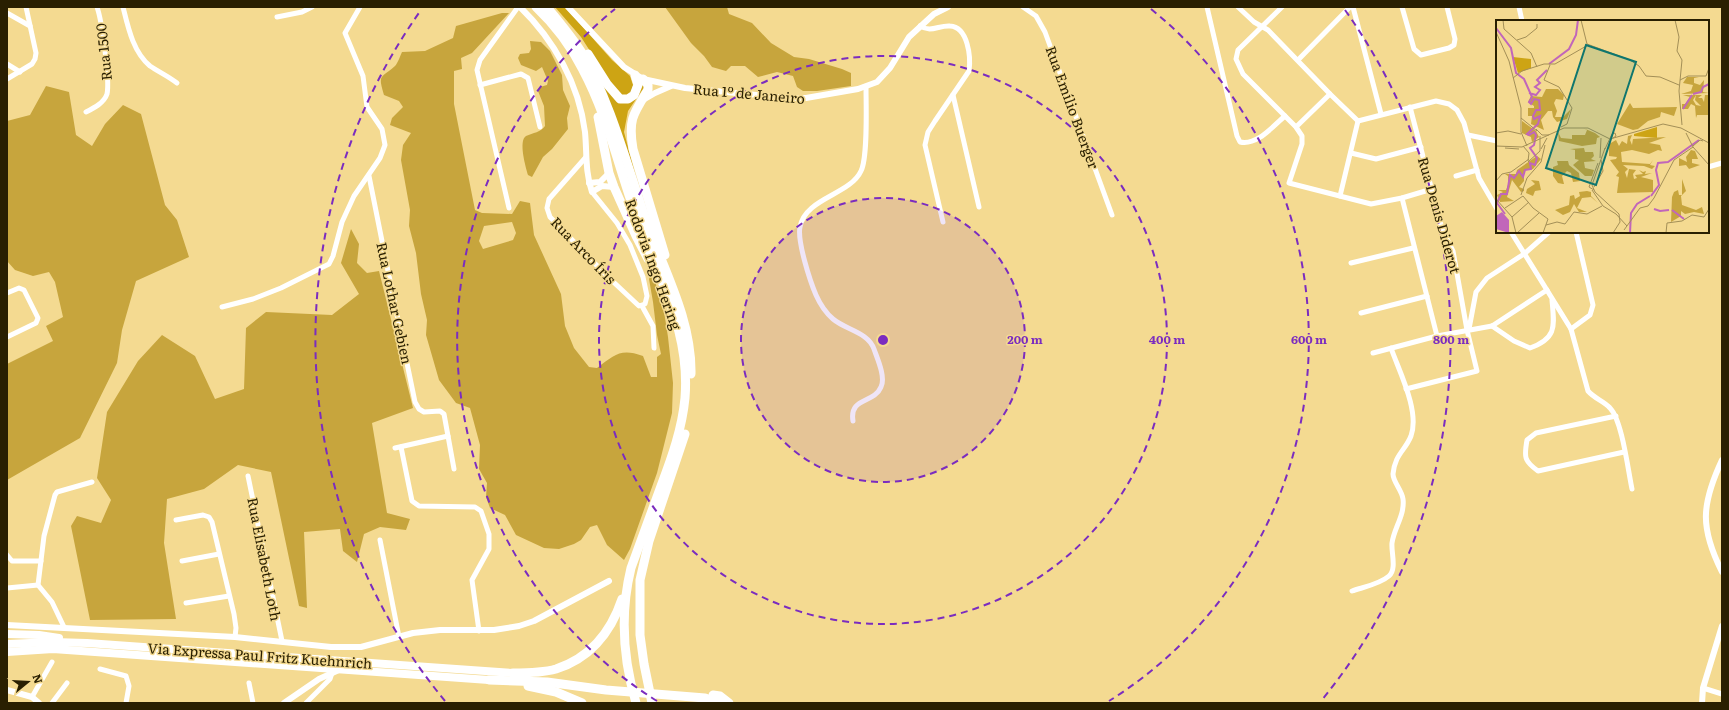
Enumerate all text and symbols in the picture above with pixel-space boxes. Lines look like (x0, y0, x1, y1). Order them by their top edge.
inset map (1496, 20, 1709, 233)
street label: Rua 1500 (90, 22, 116, 82)
street label: Rua Emílio Buerger (1041, 43, 1105, 172)
street label: Rua 1º de Janeiro (692, 78, 806, 108)
street label: Rua Denis Diderot (1414, 154, 1466, 276)
street label: Rodovia Ingo Hering (621, 196, 687, 333)
street label: Rua Arco Íris (547, 212, 621, 288)
street label: Rua Lothar Gebien (372, 240, 418, 366)
text: 200 m (1007, 330, 1043, 348)
text: 400 m (1149, 330, 1185, 348)
text: 600 m (1291, 330, 1327, 348)
text: 800 m (1433, 330, 1469, 348)
centre of rings (876, 333, 890, 347)
street label: Rua Elisabeth Loth (243, 495, 287, 623)
street label: Via Expressa Paul Fritz Kuehnrich (147, 637, 373, 673)
north arrow (8, 662, 48, 702)
text: N (29, 672, 47, 685)

